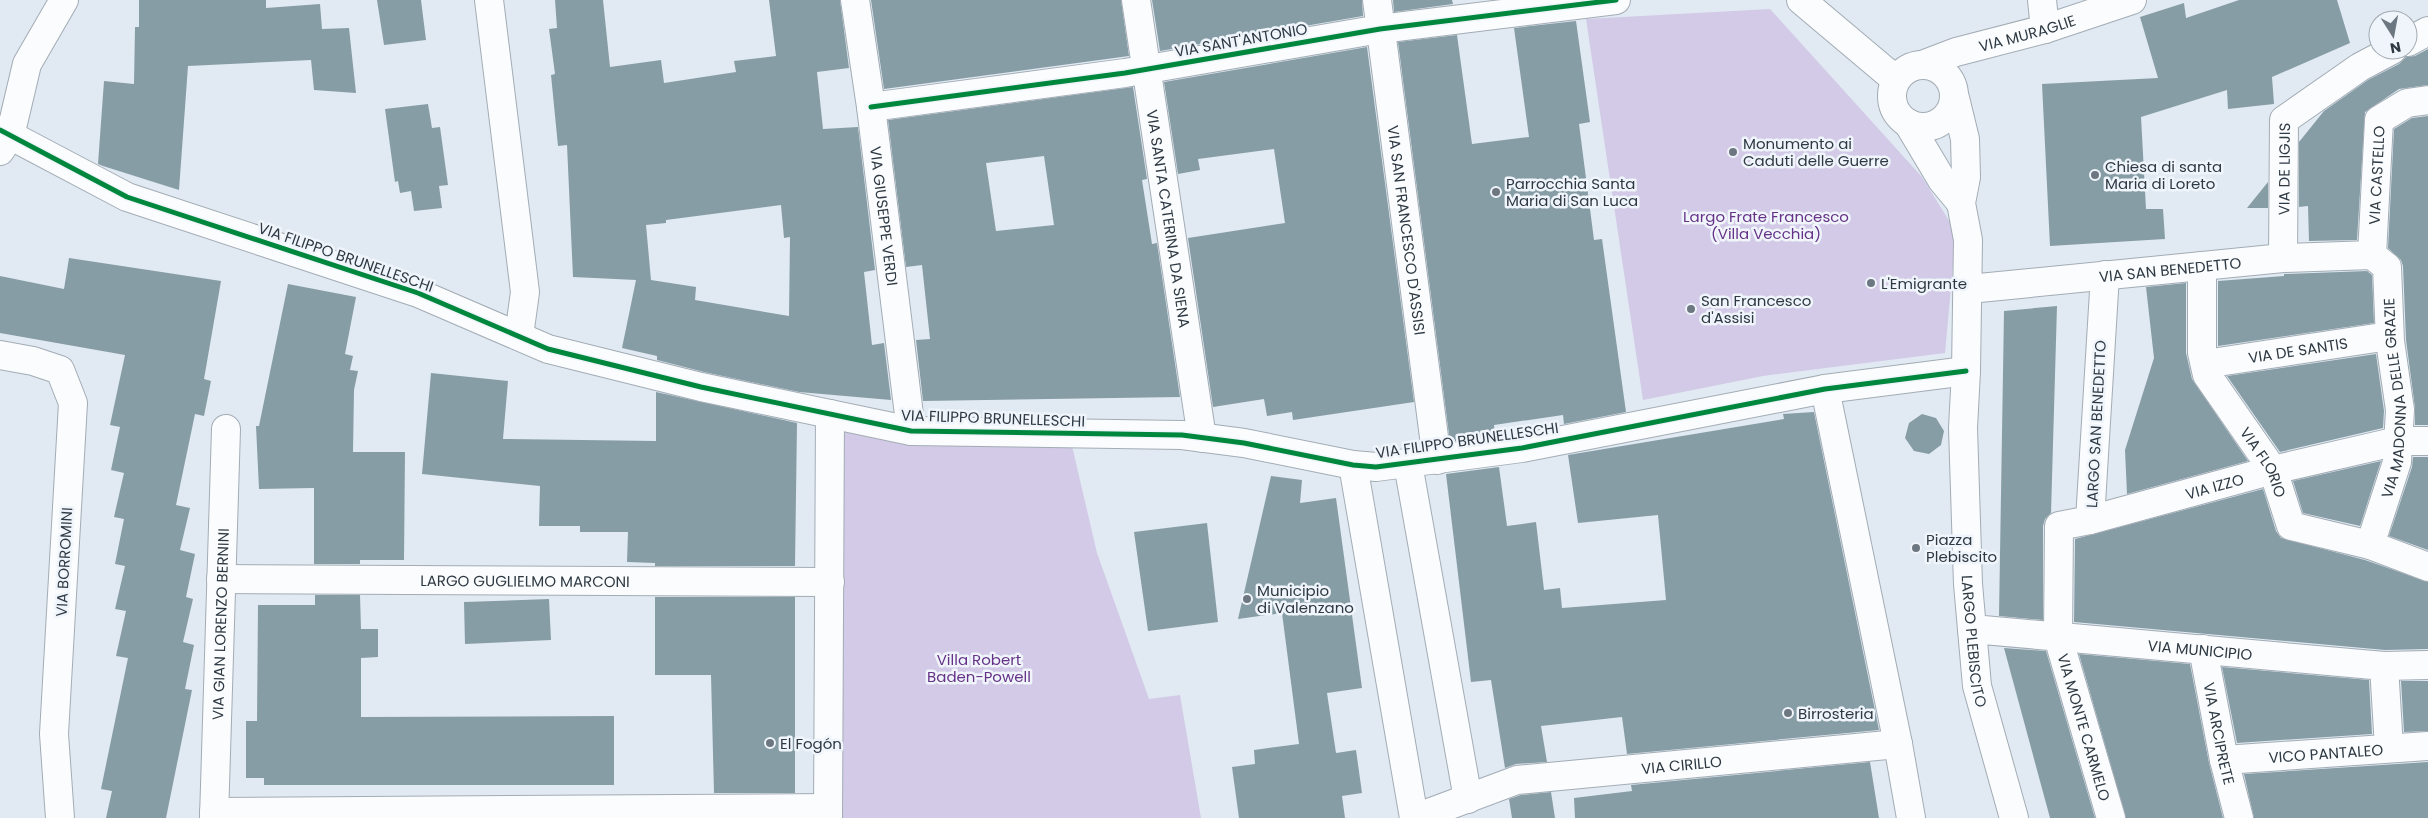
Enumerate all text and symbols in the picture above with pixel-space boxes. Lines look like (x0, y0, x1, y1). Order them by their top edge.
street label: VIA MURAGLIE (1976, 9, 2078, 56)
north arrow (2368, 10, 2418, 60)
street label: VIA SANT'ANTONIO (1173, 18, 1309, 62)
text: N (2388, 37, 2403, 59)
street label: VIA SANTA CATERINA DA SIENA (1142, 108, 1196, 329)
street label: VIA DE LIGJIS (2273, 123, 2294, 215)
street label: VIA SAN FRANCESCO D'ASSISI (1383, 124, 1431, 336)
street label: VIA CASTELLO (2363, 125, 2389, 225)
place label: Monumento ai Caduti delle Guerre (1743, 133, 1889, 171)
street label: VIA GIUSEPPE VERDI (865, 145, 903, 287)
marker: Monumento ai Caduti delle Guerre (1727, 146, 1739, 158)
place label: Chiesa di santa Maria di Loreto (2105, 156, 2222, 194)
marker: Chiesa di santa Maria di Loreto (2089, 169, 2101, 181)
place label: Parrocchia Santa Maria di San Luca (1506, 173, 1638, 211)
marker: Parrocchia Santa Maria di San Luca (1490, 186, 1502, 198)
park label: Largo Frate Francesco (Villa Vecchia) (1683, 206, 1849, 244)
street label: VIA FILIPPO BRUNELLESCHI (255, 217, 437, 297)
street label: VIA SAN BENEDETTO (2098, 252, 2242, 287)
place label: L'Emigrante (1881, 273, 1967, 294)
marker: L'Emigrante (1865, 277, 1877, 289)
place label: San Francesco d'Assisi (1701, 290, 1811, 328)
street label: VIA MADONNA DELLE GRAZIE (2375, 298, 2411, 501)
marker: San Francesco d'Assisi (1685, 303, 1697, 315)
street label: VIA DE SANTIS (2247, 332, 2349, 368)
street label: LARGO SAN BENEDETTO (2081, 339, 2111, 508)
street label: VIA FILIPPO BRUNELLESCHI (901, 404, 1085, 432)
street label: VIA FILIPPO BRUNELLESCHI (1374, 417, 1560, 463)
street label: VIA FLORIO (2236, 423, 2292, 500)
street label: VIA IZZO (2183, 468, 2246, 504)
street label: VIA BORROMINI (51, 507, 77, 617)
street label: VIA GIAN LORENZO BERNINI (207, 528, 233, 720)
place label: Piazza Plebiscito (1926, 529, 1997, 567)
marker: Piazza Plebiscito (1910, 542, 1922, 554)
street label: LARGO GUGLIELMO MARCONI (420, 569, 630, 592)
street label: LARGO PLEBISCITO (1957, 575, 1993, 710)
place label: Municipio di Valenzano (1257, 580, 1354, 618)
marker: Municipio di Valenzano (1241, 593, 1253, 605)
street label: VIA MUNICIPIO (2147, 634, 2253, 665)
park label: Villa Robert Baden-Powell (927, 649, 1031, 687)
street label: VIA MONTE CARMELO (2053, 651, 2116, 804)
street label: VIA ARCIPRETE (2199, 681, 2240, 787)
place label: Birrosteria (1798, 703, 1874, 724)
marker: Birrosteria (1782, 707, 1794, 719)
place label: El Fogón (780, 733, 842, 754)
marker: El Fogón (764, 737, 776, 749)
street label: VICO PANTALEO (2268, 739, 2384, 767)
street label: VIA CIRILLO (1640, 750, 1723, 779)

